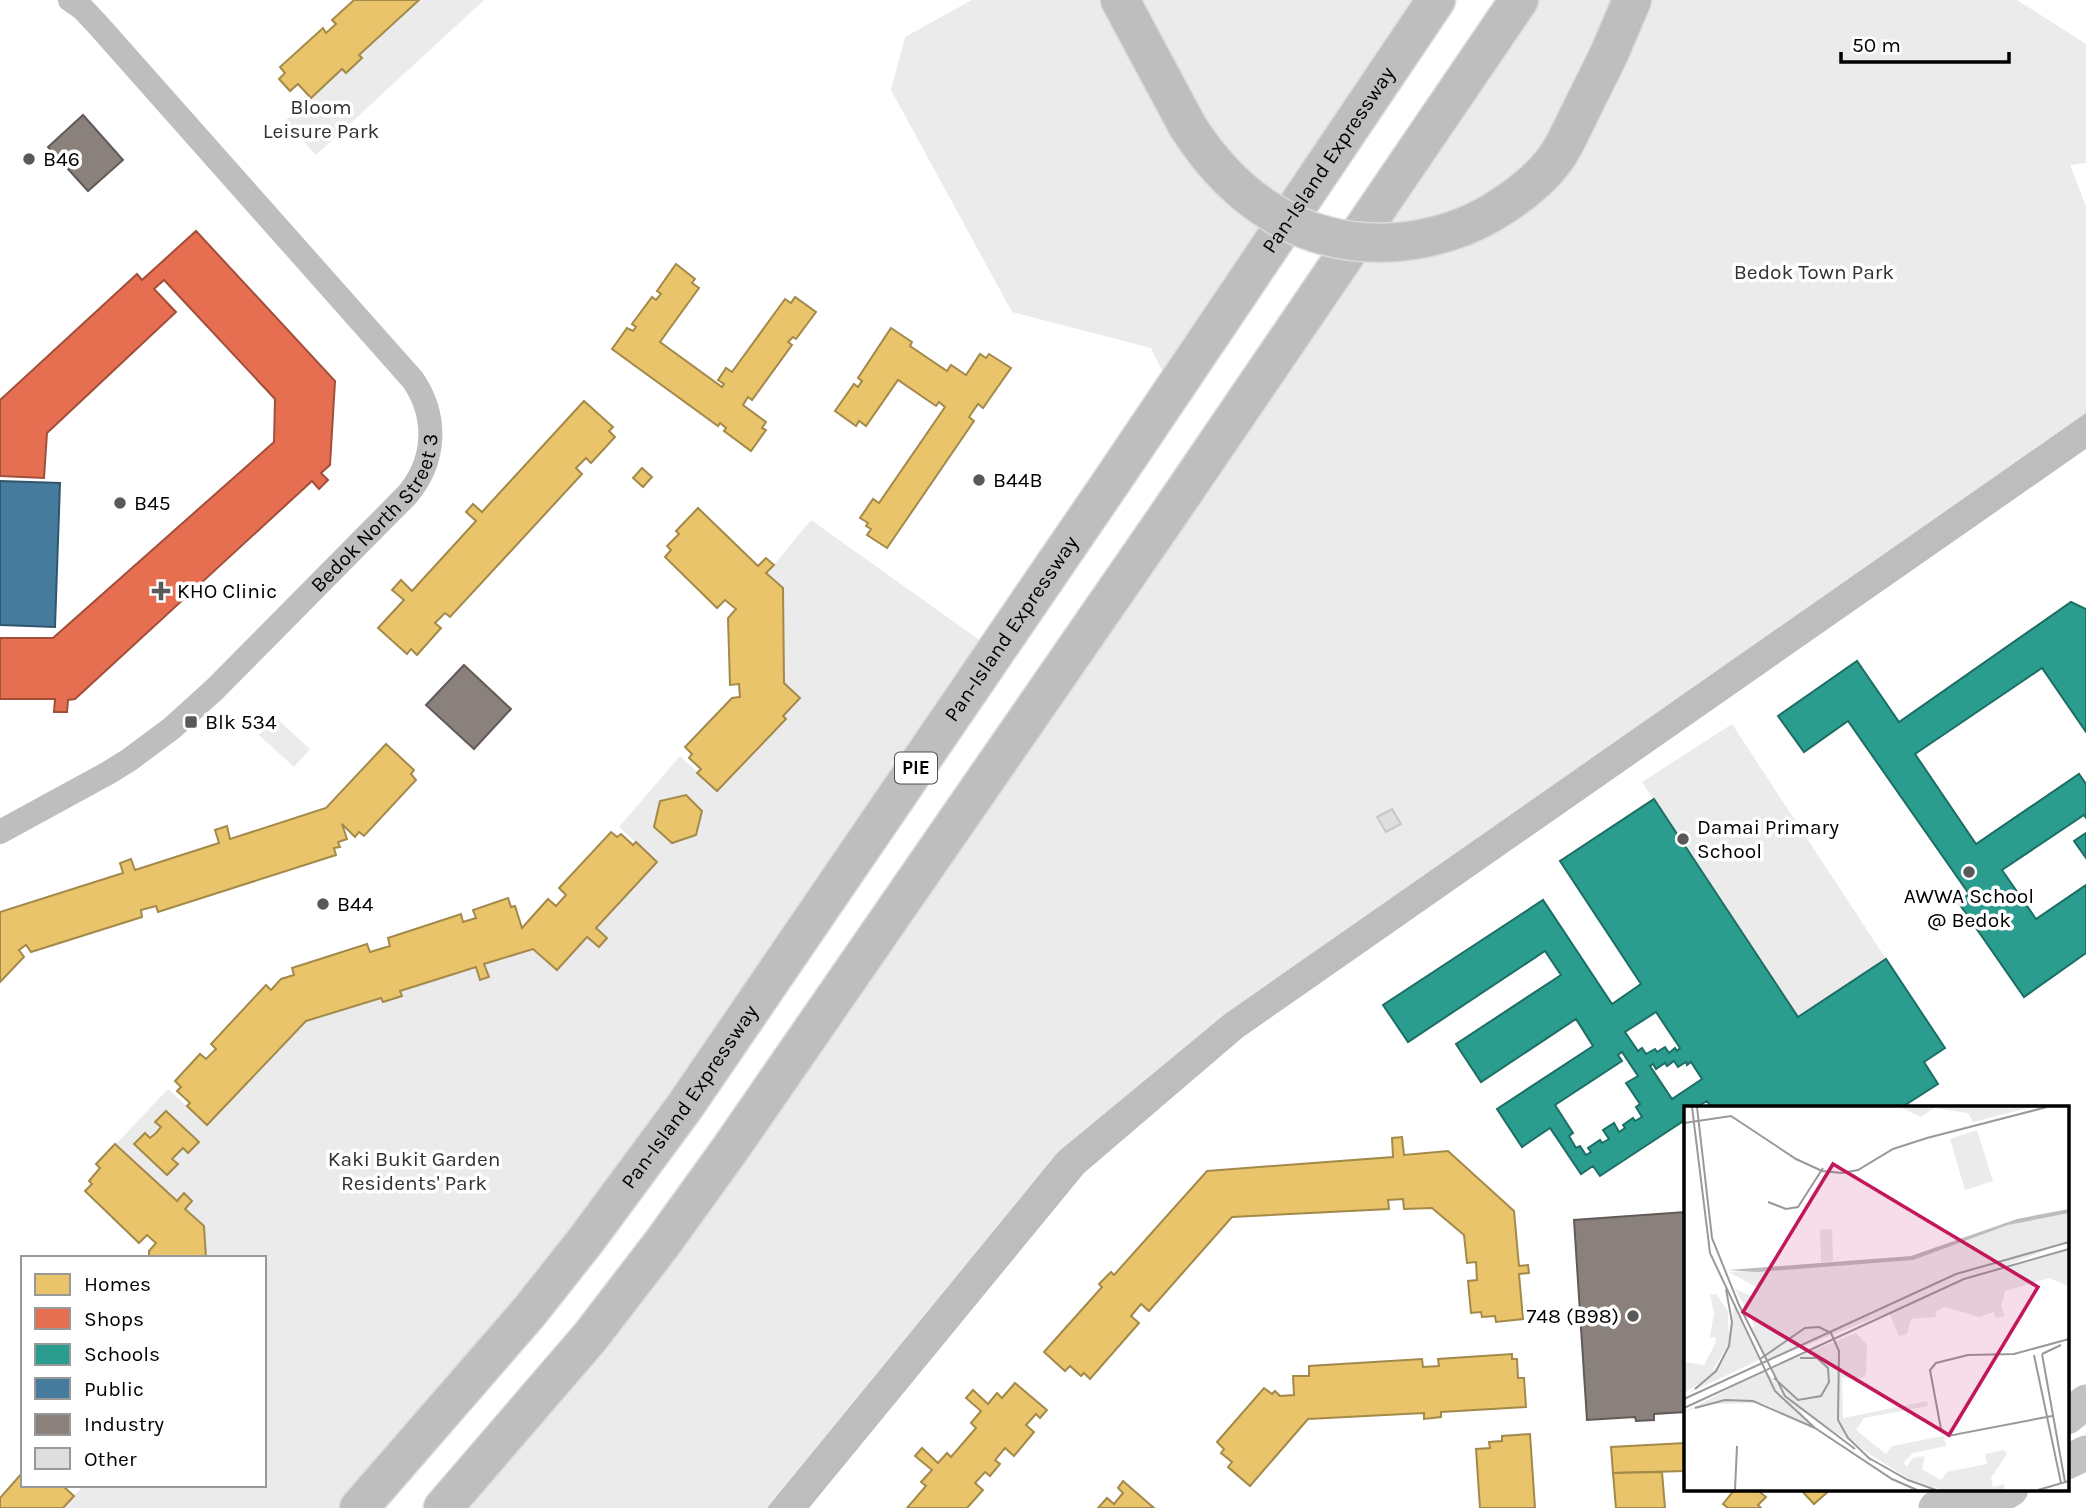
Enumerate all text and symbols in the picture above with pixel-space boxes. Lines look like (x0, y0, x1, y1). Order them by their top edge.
scale bar (1841, 21, 2009, 65)
text: 50 m (1852, 33, 1901, 57)
street label: Pan-Island Expressway (1257, 62, 1400, 258)
park label: Bloom Leisure Park (263, 95, 379, 143)
place label: B46 (43, 147, 80, 171)
marker: B46 (21, 151, 37, 167)
park label: Bedok Town Park (1734, 260, 1894, 284)
street label: Bedok North Street 3 (306, 433, 443, 597)
place label: B44B (993, 468, 1043, 492)
marker: B44B (971, 472, 987, 488)
place label: B45 (134, 491, 171, 515)
marker: B45 (112, 495, 128, 511)
street label: Pan-Island Expressway (939, 531, 1083, 726)
place label: KHO Clinic (177, 579, 277, 603)
marker: KHO Clinic (151, 581, 171, 601)
place label: Blk 534 (205, 710, 277, 734)
marker: Blk 534 (183, 714, 199, 730)
road number: PIE (895, 752, 937, 783)
place label: Damai Primary School (1697, 815, 1839, 863)
marker: Damai Primary School (1675, 831, 1691, 847)
marker: AWWA School @ Bedok (1961, 864, 1977, 880)
place label: AWWA School @ Bedok (1904, 884, 2034, 932)
place label: B44 (337, 892, 374, 916)
marker: B44 (315, 896, 331, 912)
street label: Pan-Island Expressway (616, 1000, 763, 1193)
inset map (1684, 1106, 2068, 1490)
park label: Kaki Bukit Garden Residents' Park (328, 1147, 500, 1195)
legend (21, 1256, 266, 1487)
text: Homes (84, 1272, 151, 1296)
place label: 748 (B98) (1526, 1304, 1619, 1328)
text: Shops (84, 1307, 144, 1331)
marker: 748 (B98) (1625, 1308, 1641, 1324)
text: Schools (84, 1342, 160, 1366)
text: Public (84, 1377, 144, 1401)
text: Industry (84, 1412, 164, 1436)
text: Other (84, 1447, 137, 1471)

